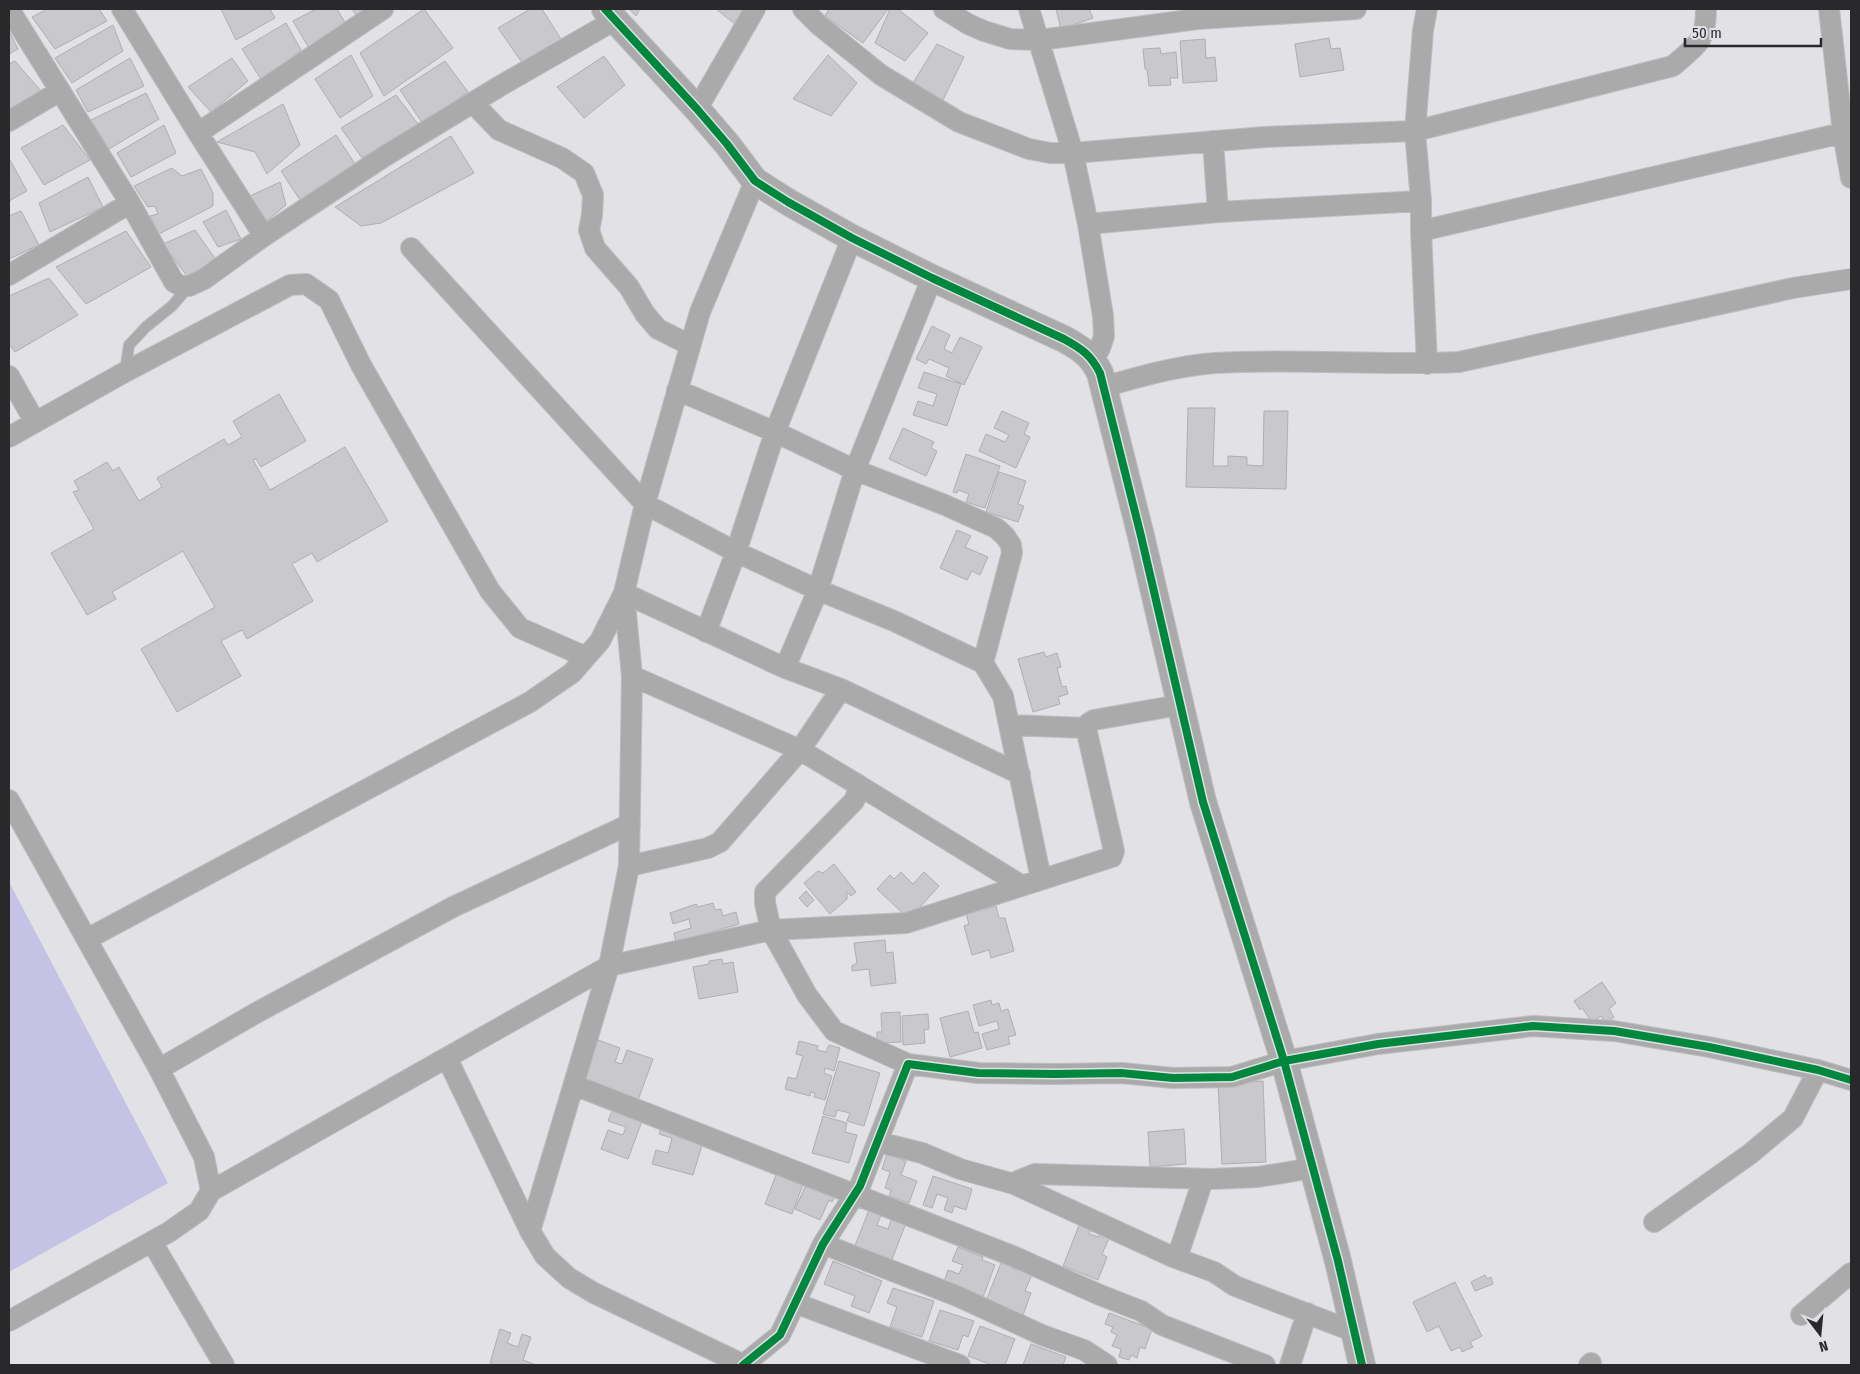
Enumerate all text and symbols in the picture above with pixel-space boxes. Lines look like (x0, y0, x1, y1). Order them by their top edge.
scale bar (1685, 15, 1821, 47)
text: 50 m (1692, 24, 1722, 42)
north arrow (1795, 1309, 1845, 1359)
text: N (1817, 1337, 1830, 1355)

